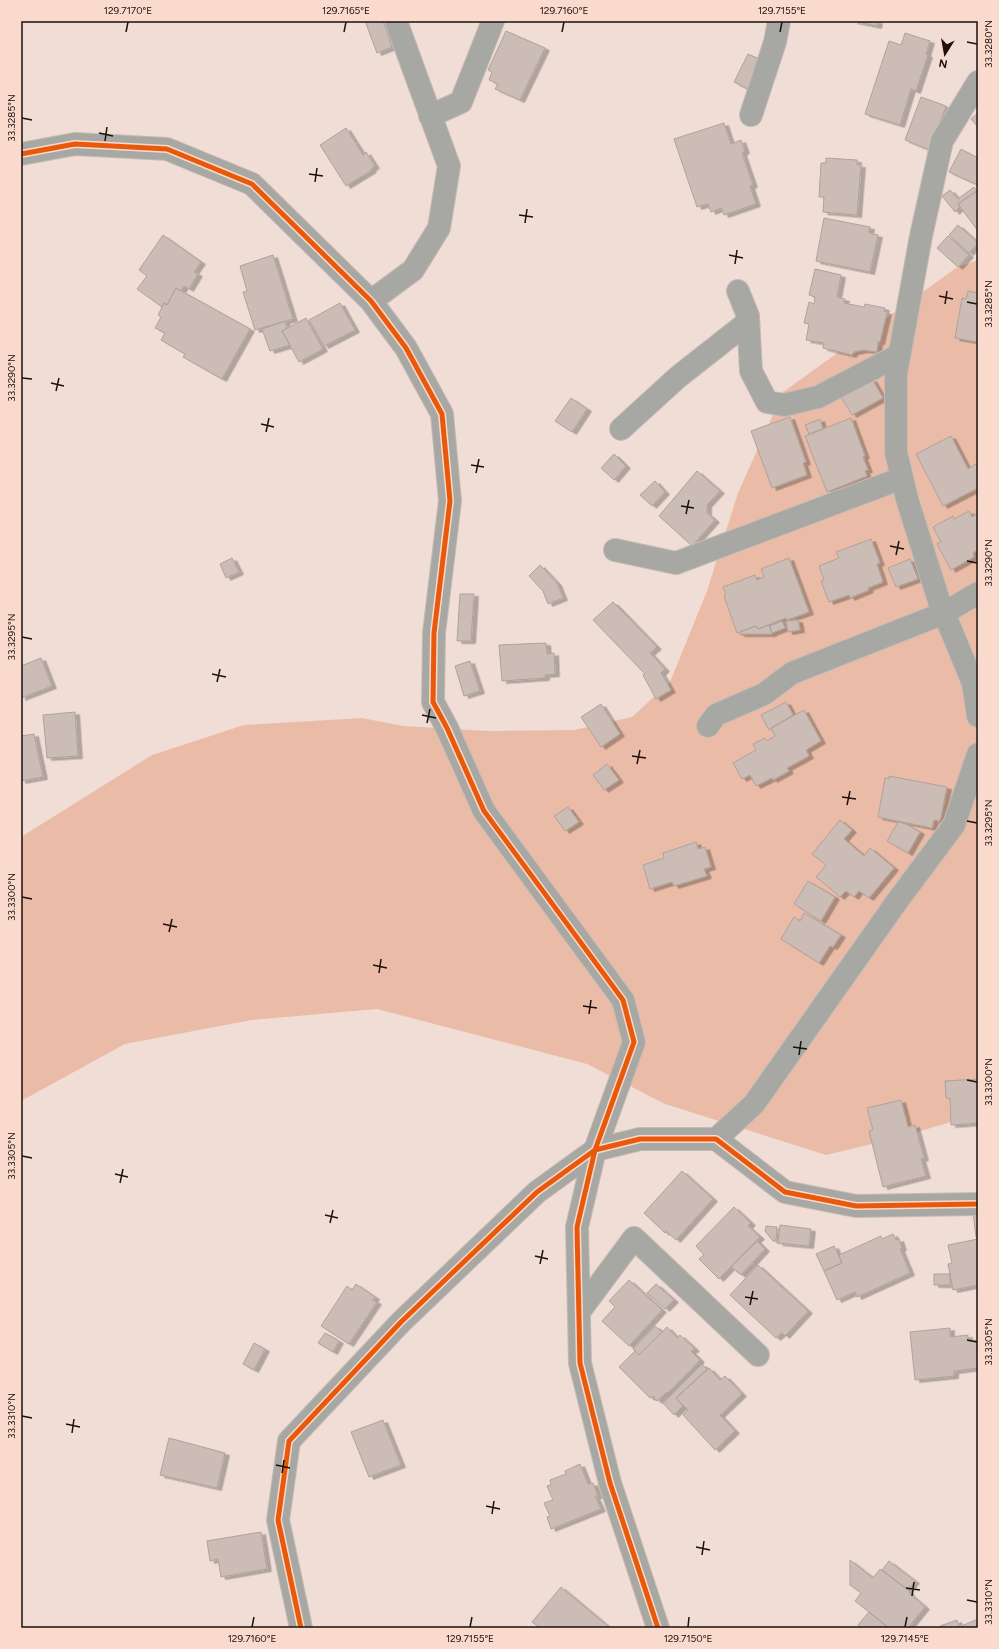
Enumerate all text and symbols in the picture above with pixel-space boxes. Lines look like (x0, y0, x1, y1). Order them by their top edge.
text: 129.7170°E (104, 4, 152, 17)
text: 129.7165°E (322, 4, 370, 17)
text: 129.7160°E (540, 4, 588, 17)
text: 129.7155°E (758, 4, 806, 17)
text: 33.3280°N (982, 20, 995, 68)
north arrow (925, 34, 965, 74)
text: N (938, 56, 949, 71)
text: 33.3285°N (5, 94, 18, 142)
text: 33.3285°N (982, 280, 995, 328)
text: 33.3290°N (5, 354, 18, 402)
text: 33.3290°N (982, 539, 995, 587)
text: 33.3295°N (5, 614, 18, 660)
text: 33.3295°N (982, 800, 995, 846)
text: 33.3300°N (5, 873, 18, 921)
text: 33.3300°N (982, 1058, 995, 1106)
text: 33.3305°N (5, 1132, 18, 1180)
text: 33.3305°N (982, 1318, 995, 1366)
text: 33.3310°N (5, 1393, 18, 1439)
text: 33.3310°N (982, 1579, 995, 1625)
text: 129.7160°E (228, 1632, 276, 1645)
text: 129.7155°E (446, 1632, 494, 1645)
text: 129.7150°E (664, 1632, 712, 1645)
text: 129.7145°E (881, 1632, 929, 1645)

